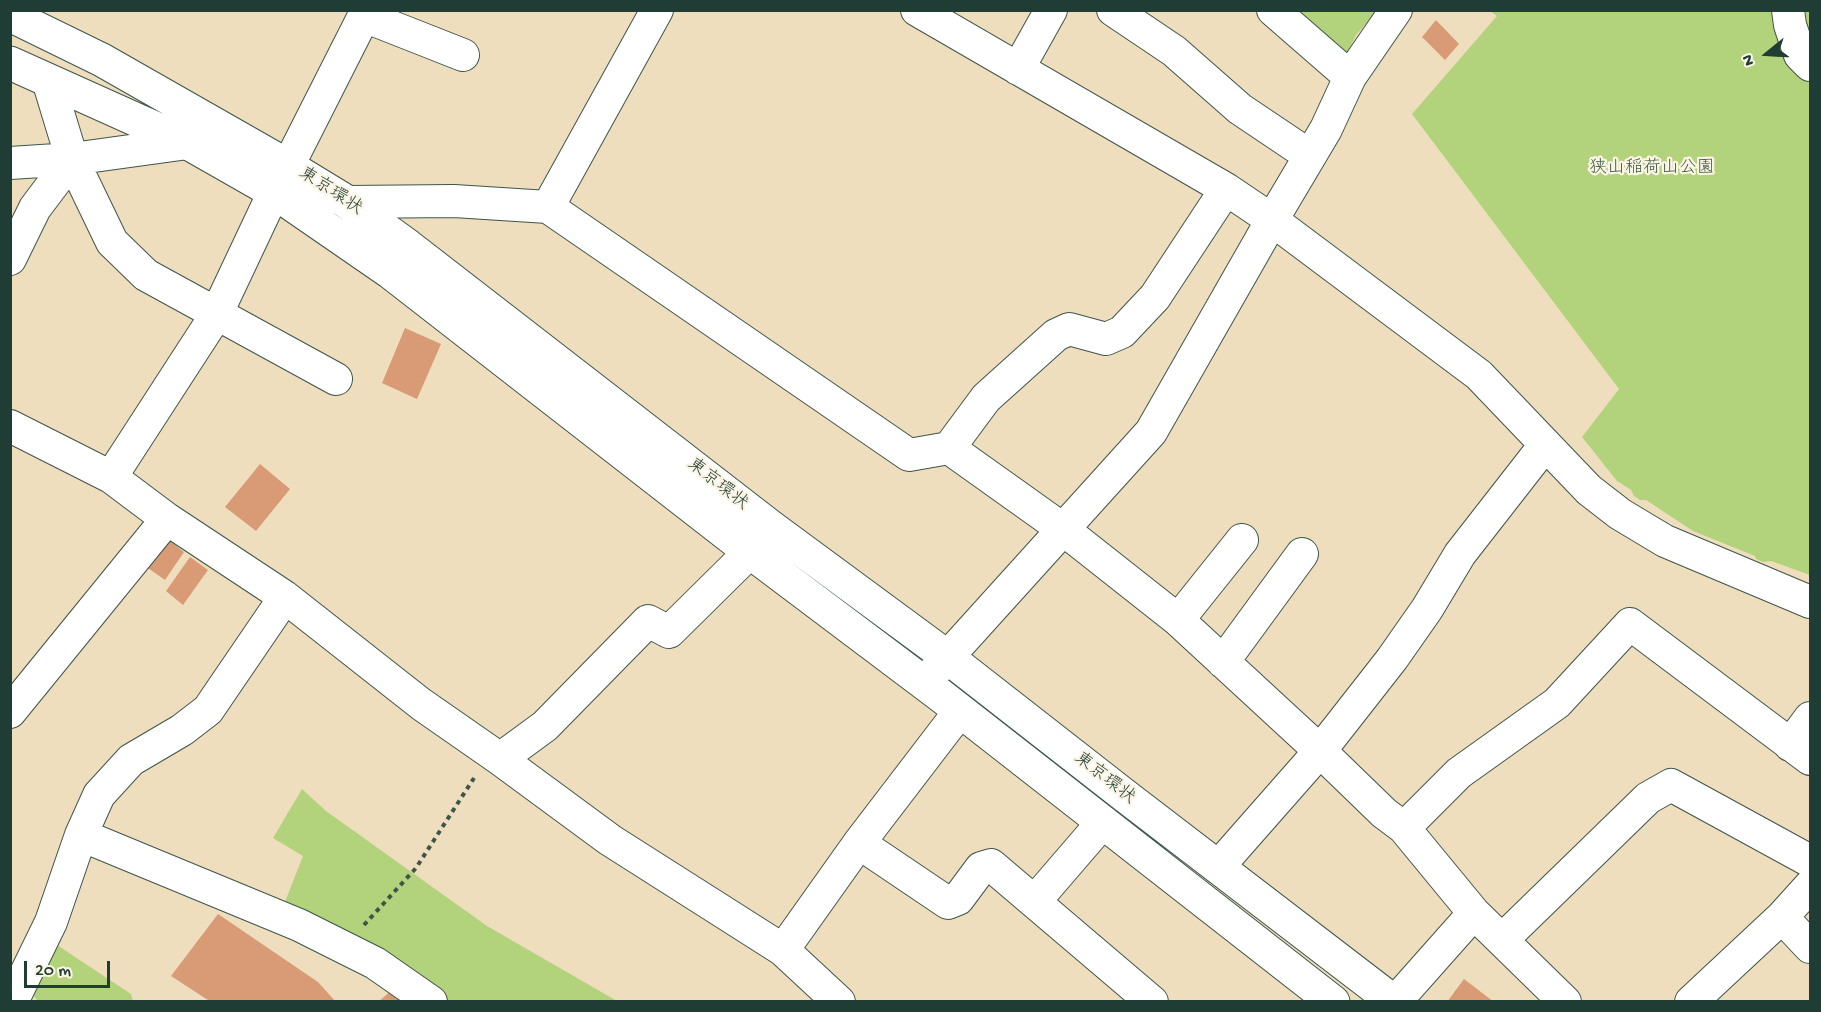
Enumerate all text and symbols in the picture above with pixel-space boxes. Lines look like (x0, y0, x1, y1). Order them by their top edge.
north arrow (1737, 24, 1797, 84)
text: N (1739, 52, 1760, 68)
park label: 狭山稲荷山公園 (1589, 158, 1715, 180)
street label: 東京環状 (294, 163, 366, 221)
street label: 東京環状 (682, 454, 752, 516)
street label: 東京環状 (1069, 748, 1139, 810)
scale bar (27, 949, 112, 987)
text: 20 m (35, 961, 71, 982)

